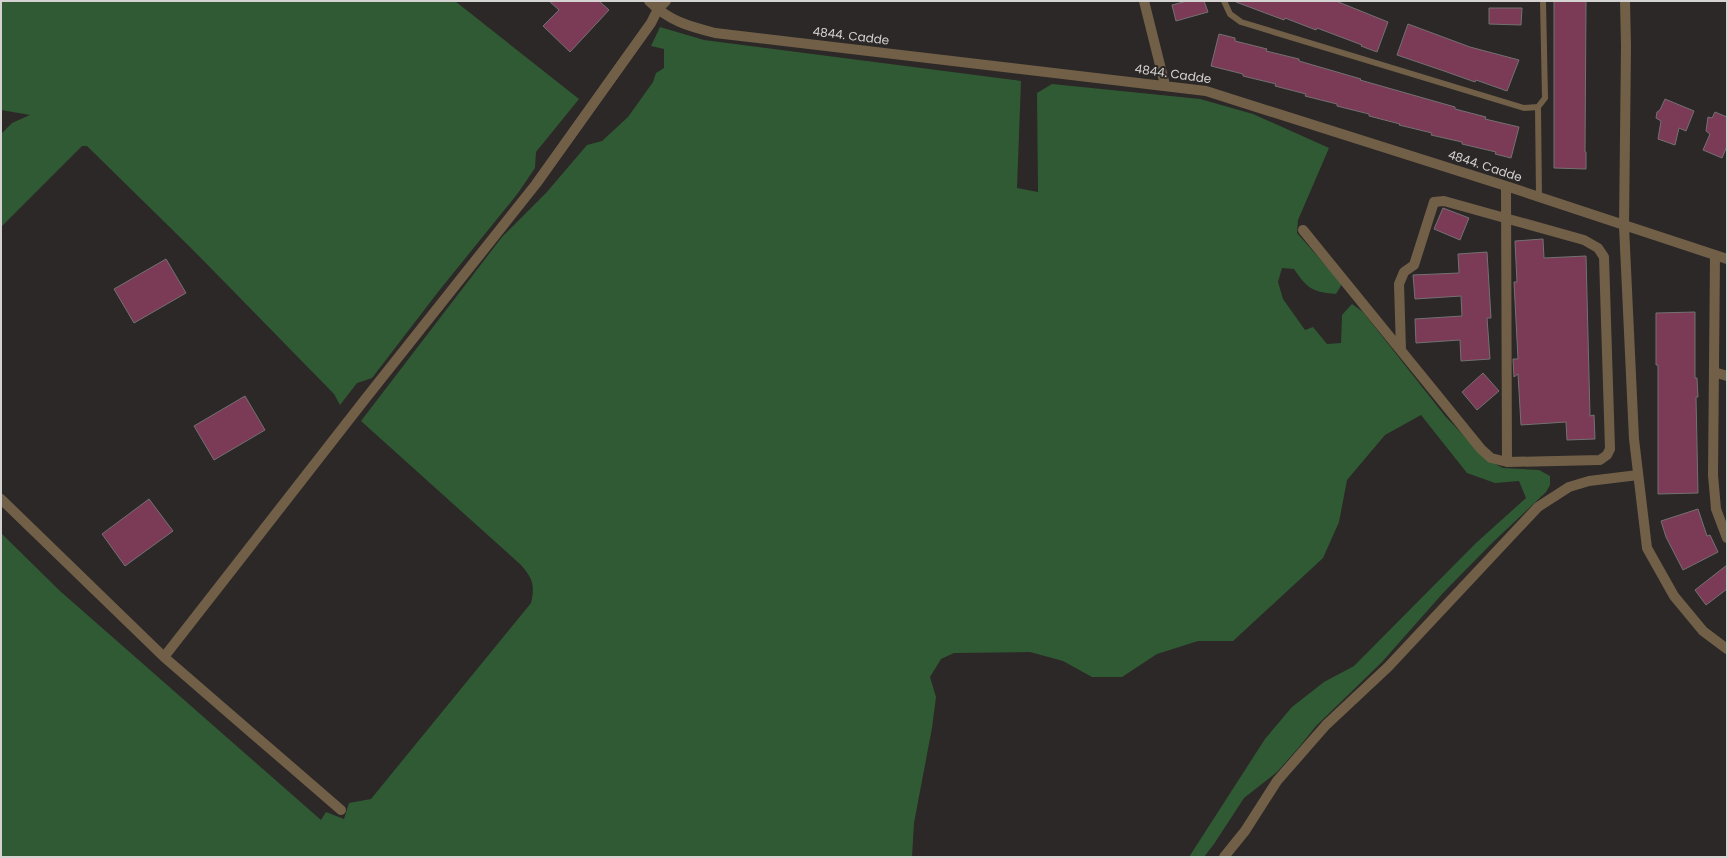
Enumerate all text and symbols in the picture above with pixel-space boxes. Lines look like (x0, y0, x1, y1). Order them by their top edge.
street label: 4844. Cadde (812, 22, 890, 49)
street label: 4844. Cadde (1134, 60, 1212, 87)
street label: 4844. Cadde (1446, 146, 1524, 186)

